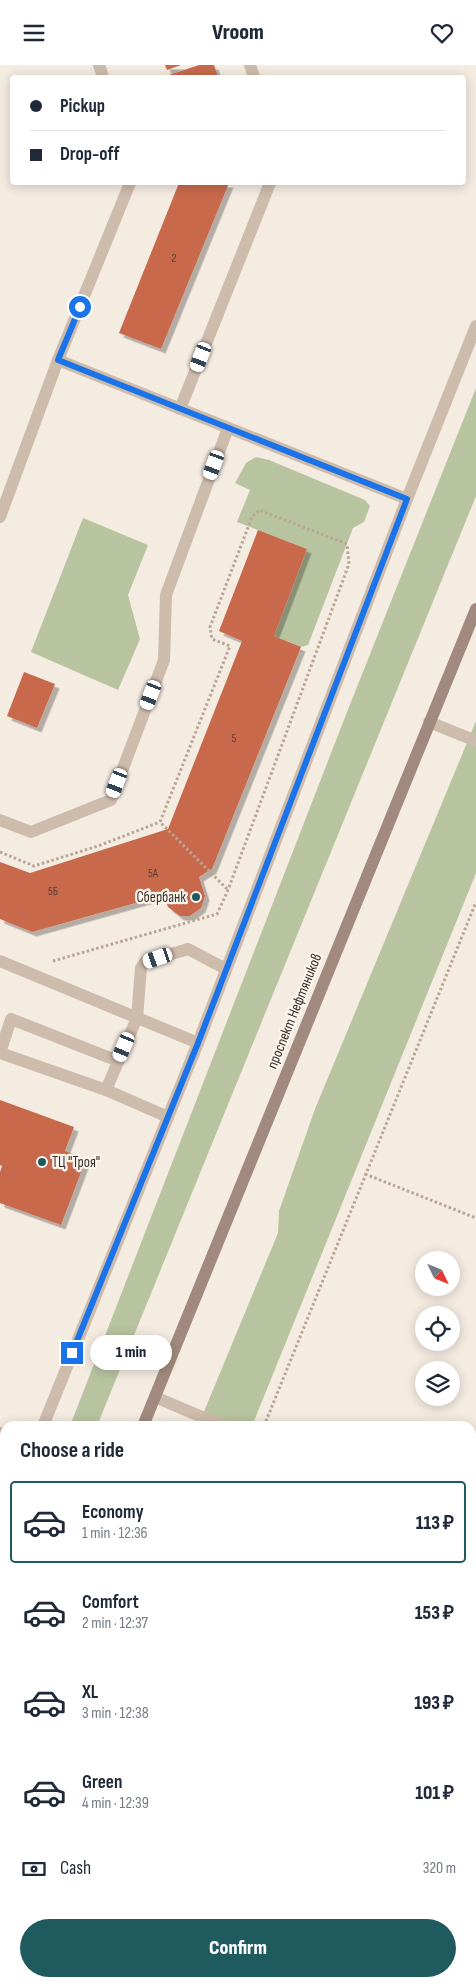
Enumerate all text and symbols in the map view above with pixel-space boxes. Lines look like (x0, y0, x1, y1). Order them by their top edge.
icon: menu (20, 19, 48, 47)
text: Vroom (212, 19, 264, 46)
icon: heart (428, 19, 456, 47)
text: Pickup (60, 95, 105, 118)
text: Drop-off (60, 143, 120, 166)
house number: 2 (172, 251, 177, 266)
route start (69, 296, 91, 318)
car (188, 340, 213, 374)
car (201, 448, 226, 482)
car (138, 678, 163, 712)
house number: 5 (232, 731, 237, 746)
car (104, 766, 129, 800)
house number: 5А (148, 866, 159, 881)
house number: 5Б (48, 884, 58, 899)
place label: Сбербанк (136, 888, 186, 907)
marker: Сбербанк (190, 891, 202, 903)
car (141, 946, 174, 970)
street label: проспект Нефтяников (263, 951, 326, 1072)
car (111, 1030, 136, 1064)
place label: ТЦ "Троя" (52, 1153, 100, 1172)
marker: ТЦ "Троя" (36, 1156, 48, 1168)
north arrow (415, 1251, 460, 1296)
map controls (415, 1251, 460, 1406)
button: locate (415, 1306, 460, 1351)
callout: 1 min (90, 1335, 172, 1371)
route end (61, 1342, 83, 1364)
text: 1 min (116, 1343, 146, 1362)
button: layers (415, 1361, 460, 1406)
text: Choose a ride (20, 1437, 124, 1464)
icon: car (22, 1500, 67, 1545)
text: Economy (82, 1501, 144, 1524)
text: 113 ₽ (416, 1512, 454, 1535)
text: 1 min · 12:36 (82, 1524, 148, 1543)
icon: car (22, 1590, 67, 1635)
text: Comfort (82, 1591, 139, 1614)
text: 153 ₽ (415, 1602, 454, 1625)
text: 2 min · 12:37 (82, 1614, 148, 1633)
icon: car (22, 1680, 67, 1725)
text: XL (82, 1681, 98, 1704)
text: 193 ₽ (414, 1692, 454, 1715)
text: 3 min · 12:38 (82, 1704, 149, 1723)
icon: car (22, 1770, 67, 1815)
text: Green (82, 1771, 122, 1794)
text: 101 ₽ (415, 1782, 454, 1805)
text: 4 min · 12:39 (82, 1794, 149, 1813)
icon: cash (20, 1855, 48, 1883)
text: Cash (60, 1857, 91, 1880)
text: 320 m (423, 1859, 456, 1878)
button: Confirm (20, 1919, 456, 1977)

